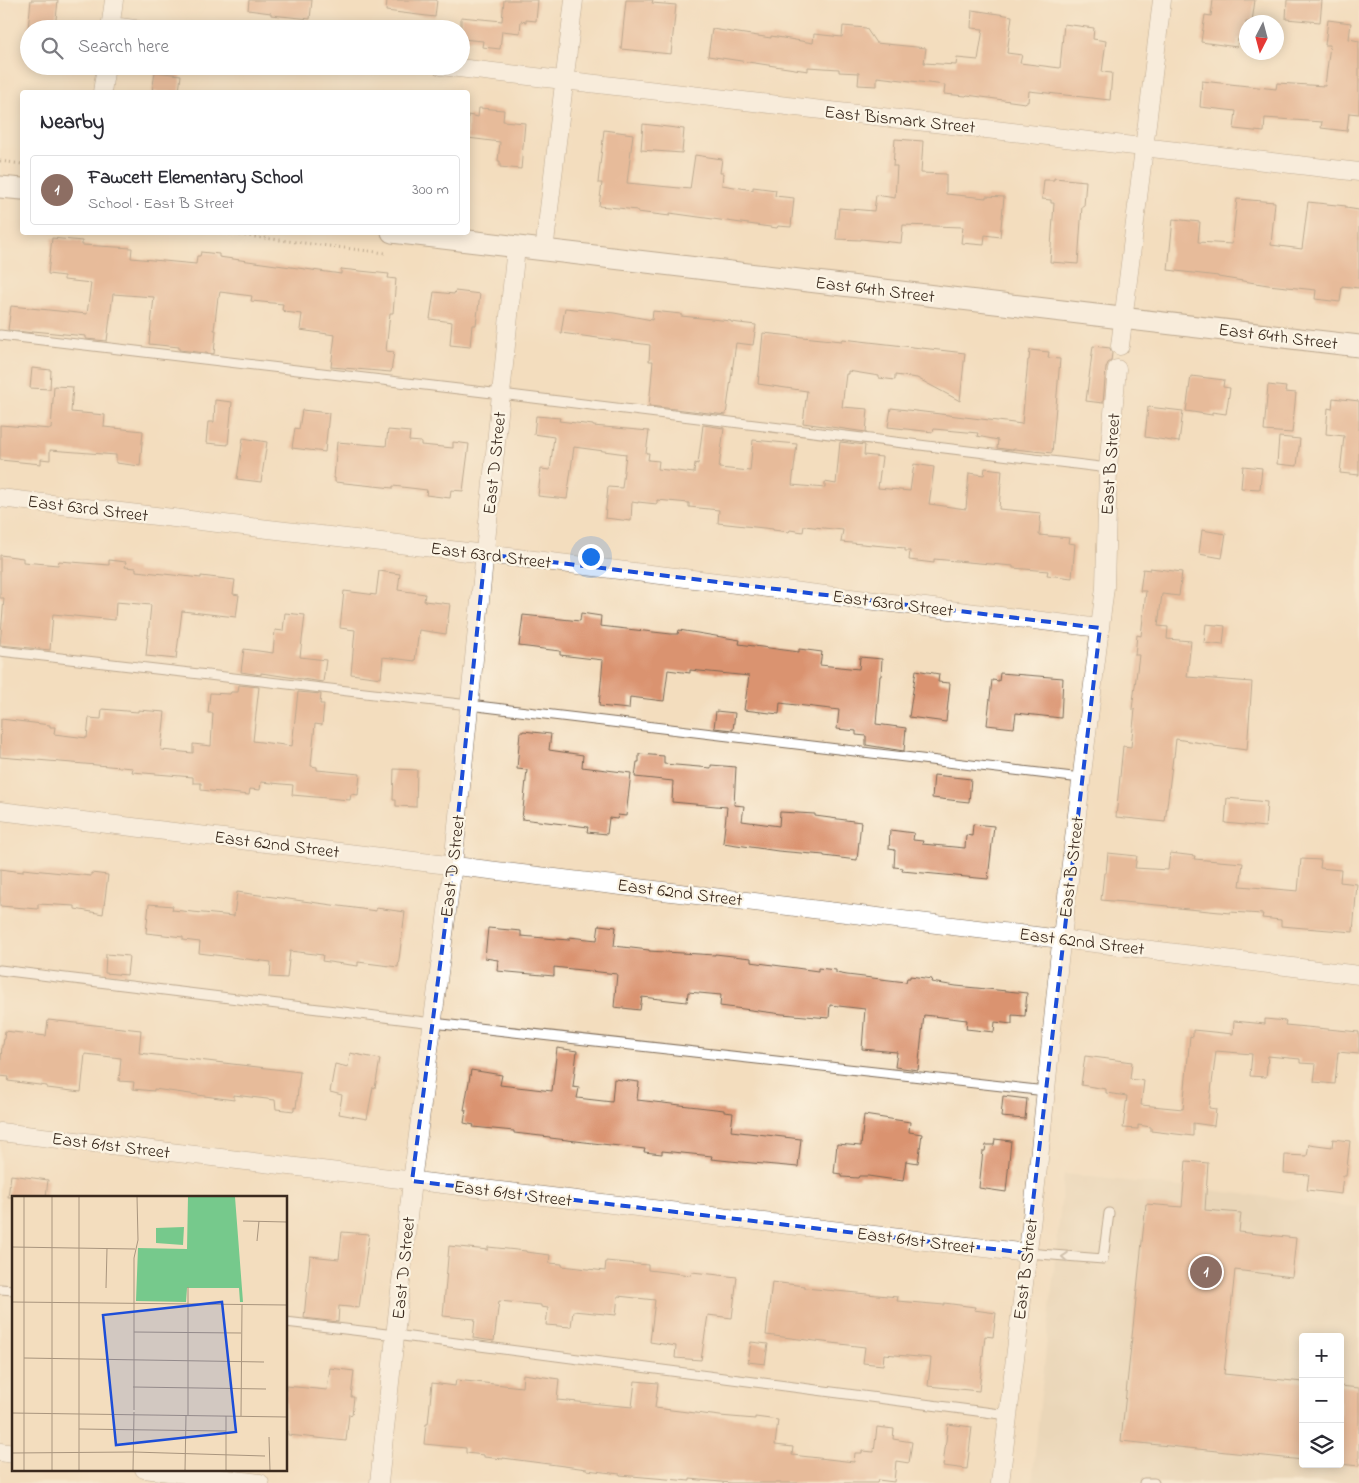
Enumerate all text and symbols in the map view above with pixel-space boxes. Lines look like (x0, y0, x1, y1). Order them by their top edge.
north arrow (1239, 15, 1284, 60)
search box (20, 20, 470, 75)
icon: search (38, 34, 66, 62)
text: Search here (78, 34, 169, 61)
street label: East Bismark Street (823, 100, 977, 142)
text: Nearby (40, 108, 104, 138)
text: Fawcett Elementary School (88, 165, 303, 192)
text: 1 (54, 178, 60, 202)
text: 300 m (412, 178, 449, 202)
text: School · East B Street (88, 192, 234, 216)
street label: East 64th Street (814, 271, 936, 311)
street label: East 64th Street (1217, 318, 1339, 358)
street label: East D Street (478, 410, 514, 516)
street label: East B Street (1095, 412, 1129, 516)
street label: East 63rd Street (26, 490, 150, 530)
street label: East 63rd Street (429, 537, 553, 577)
your location (578, 544, 604, 570)
street label: East 63rd Street (831, 585, 955, 625)
street label: East D Street (435, 813, 473, 919)
street label: East B Street (1054, 815, 1092, 920)
street label: East 62nd Street (213, 825, 341, 867)
street label: East 62nd Street (616, 873, 744, 915)
street label: East 62nd Street (1018, 922, 1146, 964)
street label: East 61st Street (50, 1127, 171, 1167)
street label: East 61st Street (452, 1175, 573, 1215)
inset map (12, 1196, 288, 1470)
street label: East D Street (387, 1215, 423, 1321)
street label: East B Street (1008, 1217, 1046, 1322)
street label: East 61st Street (855, 1222, 976, 1262)
one-way arrow (1061, 1251, 1069, 1262)
pin: 1 (1190, 1253, 1222, 1291)
map controls (1299, 1333, 1344, 1468)
button: + (1299, 1333, 1344, 1378)
button: − (1299, 1378, 1344, 1423)
button: layers (1299, 1423, 1344, 1468)

